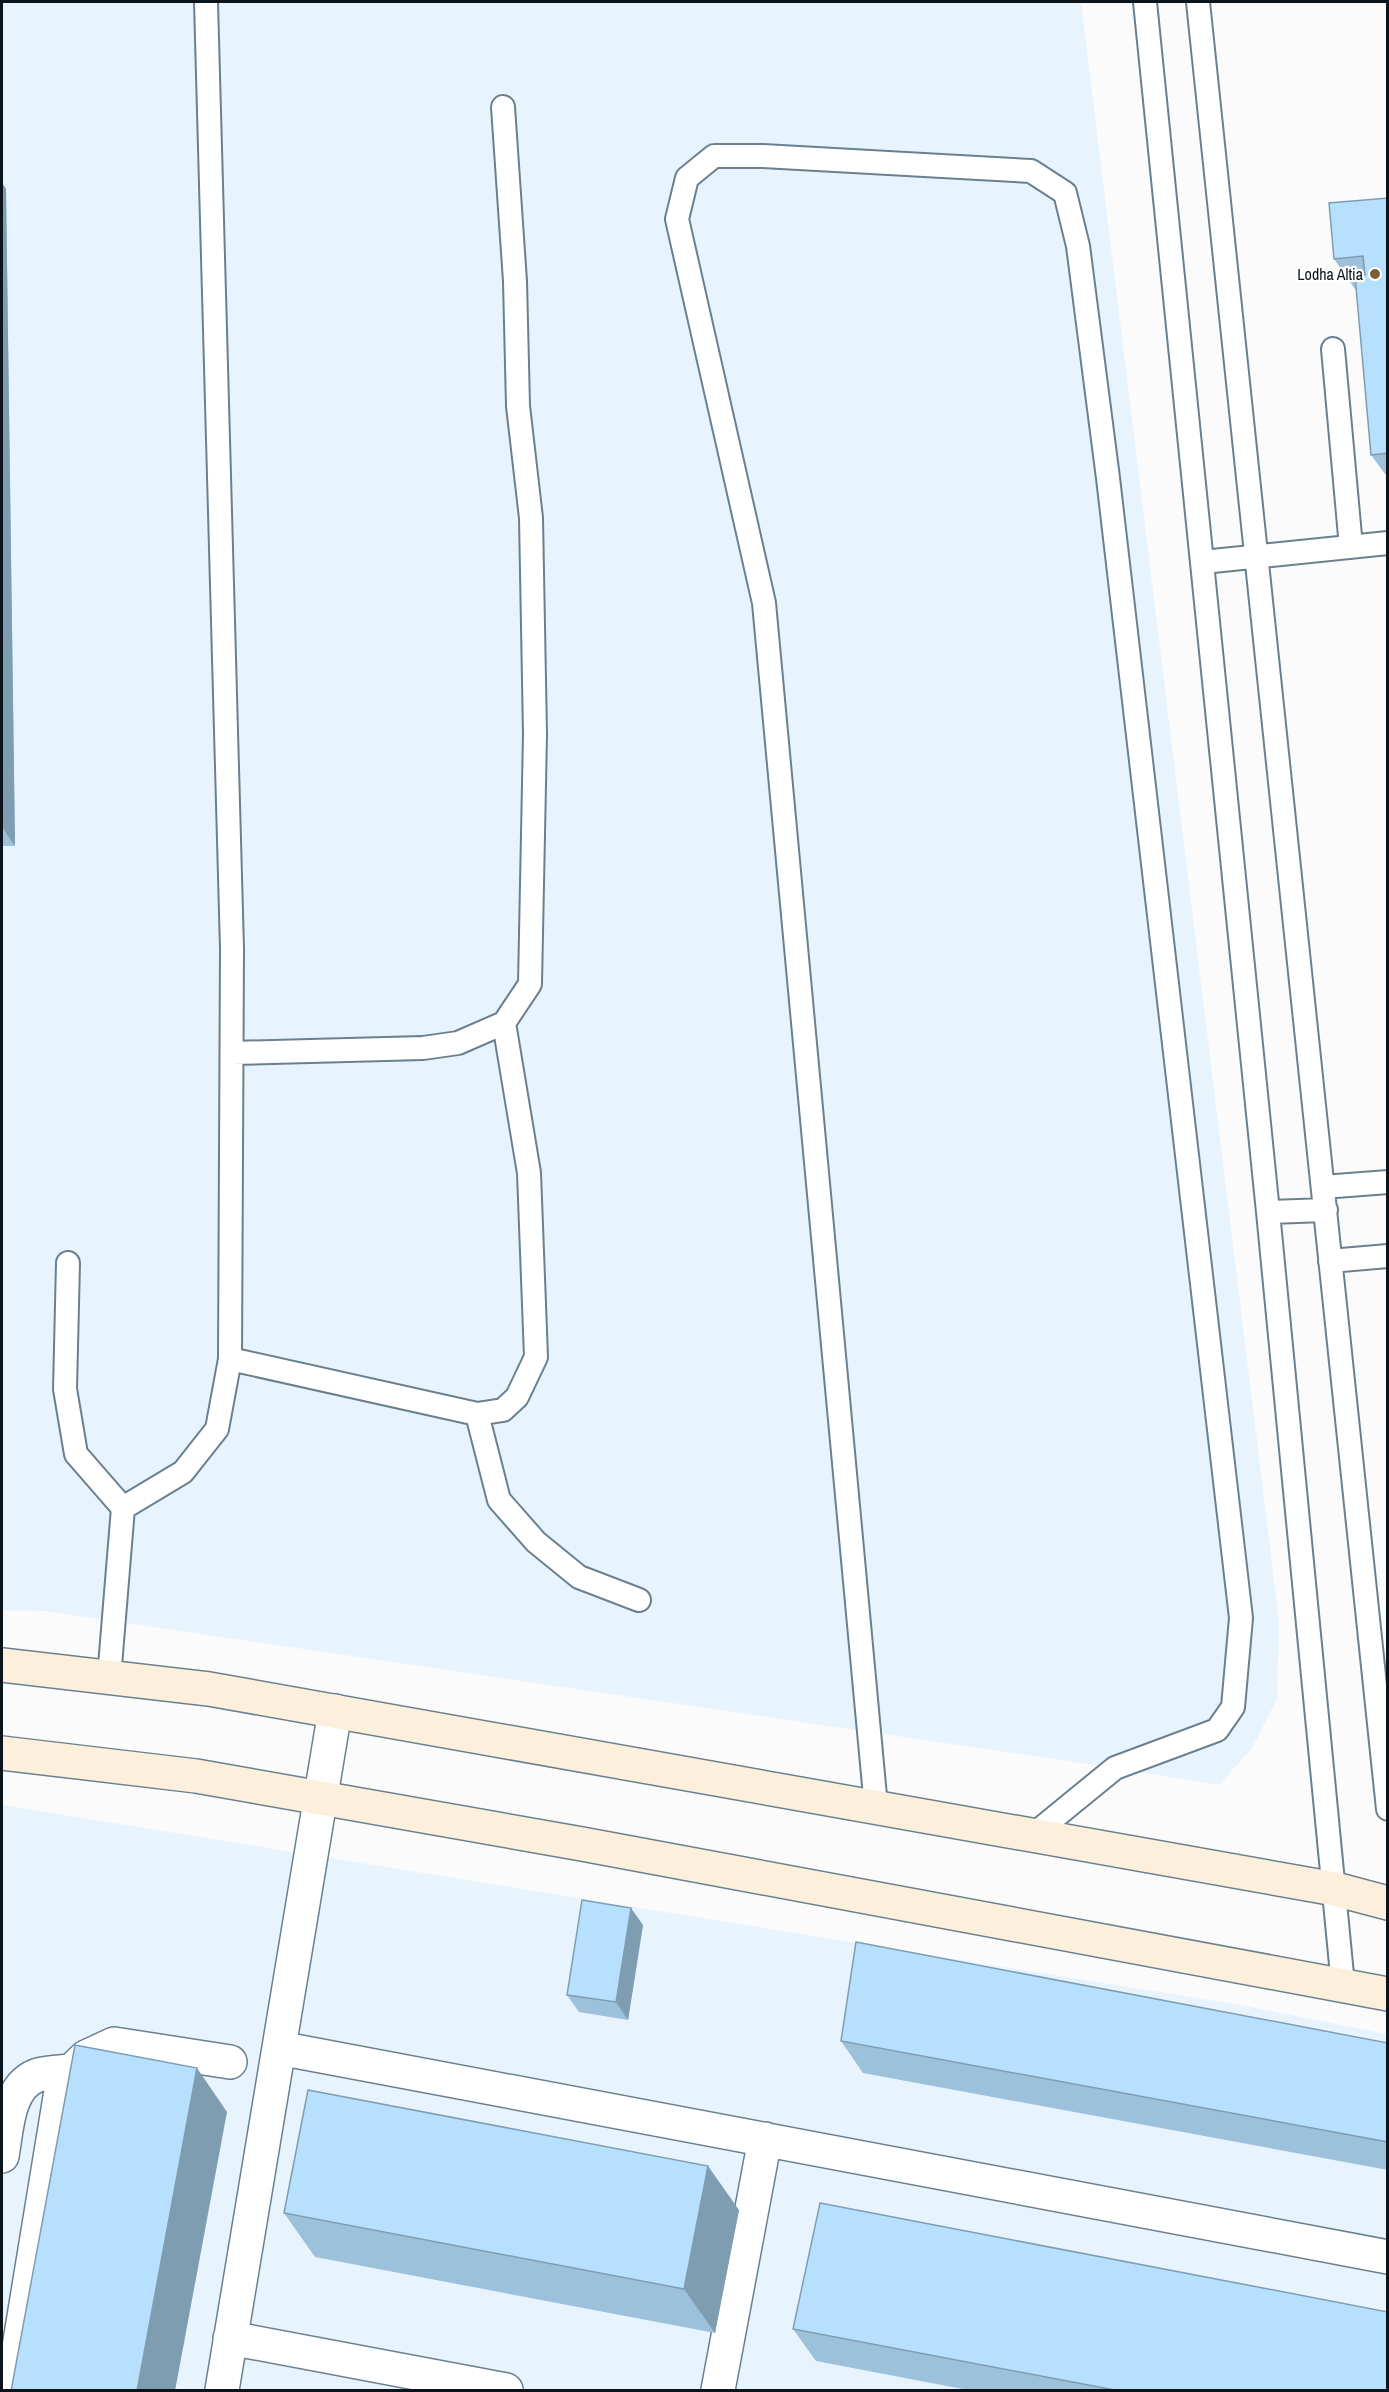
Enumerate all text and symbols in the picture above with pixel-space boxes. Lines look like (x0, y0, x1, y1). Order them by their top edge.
place label: Lodha Altia (1297, 263, 1364, 285)
marker: Lodha Altia (1368, 267, 1382, 281)

